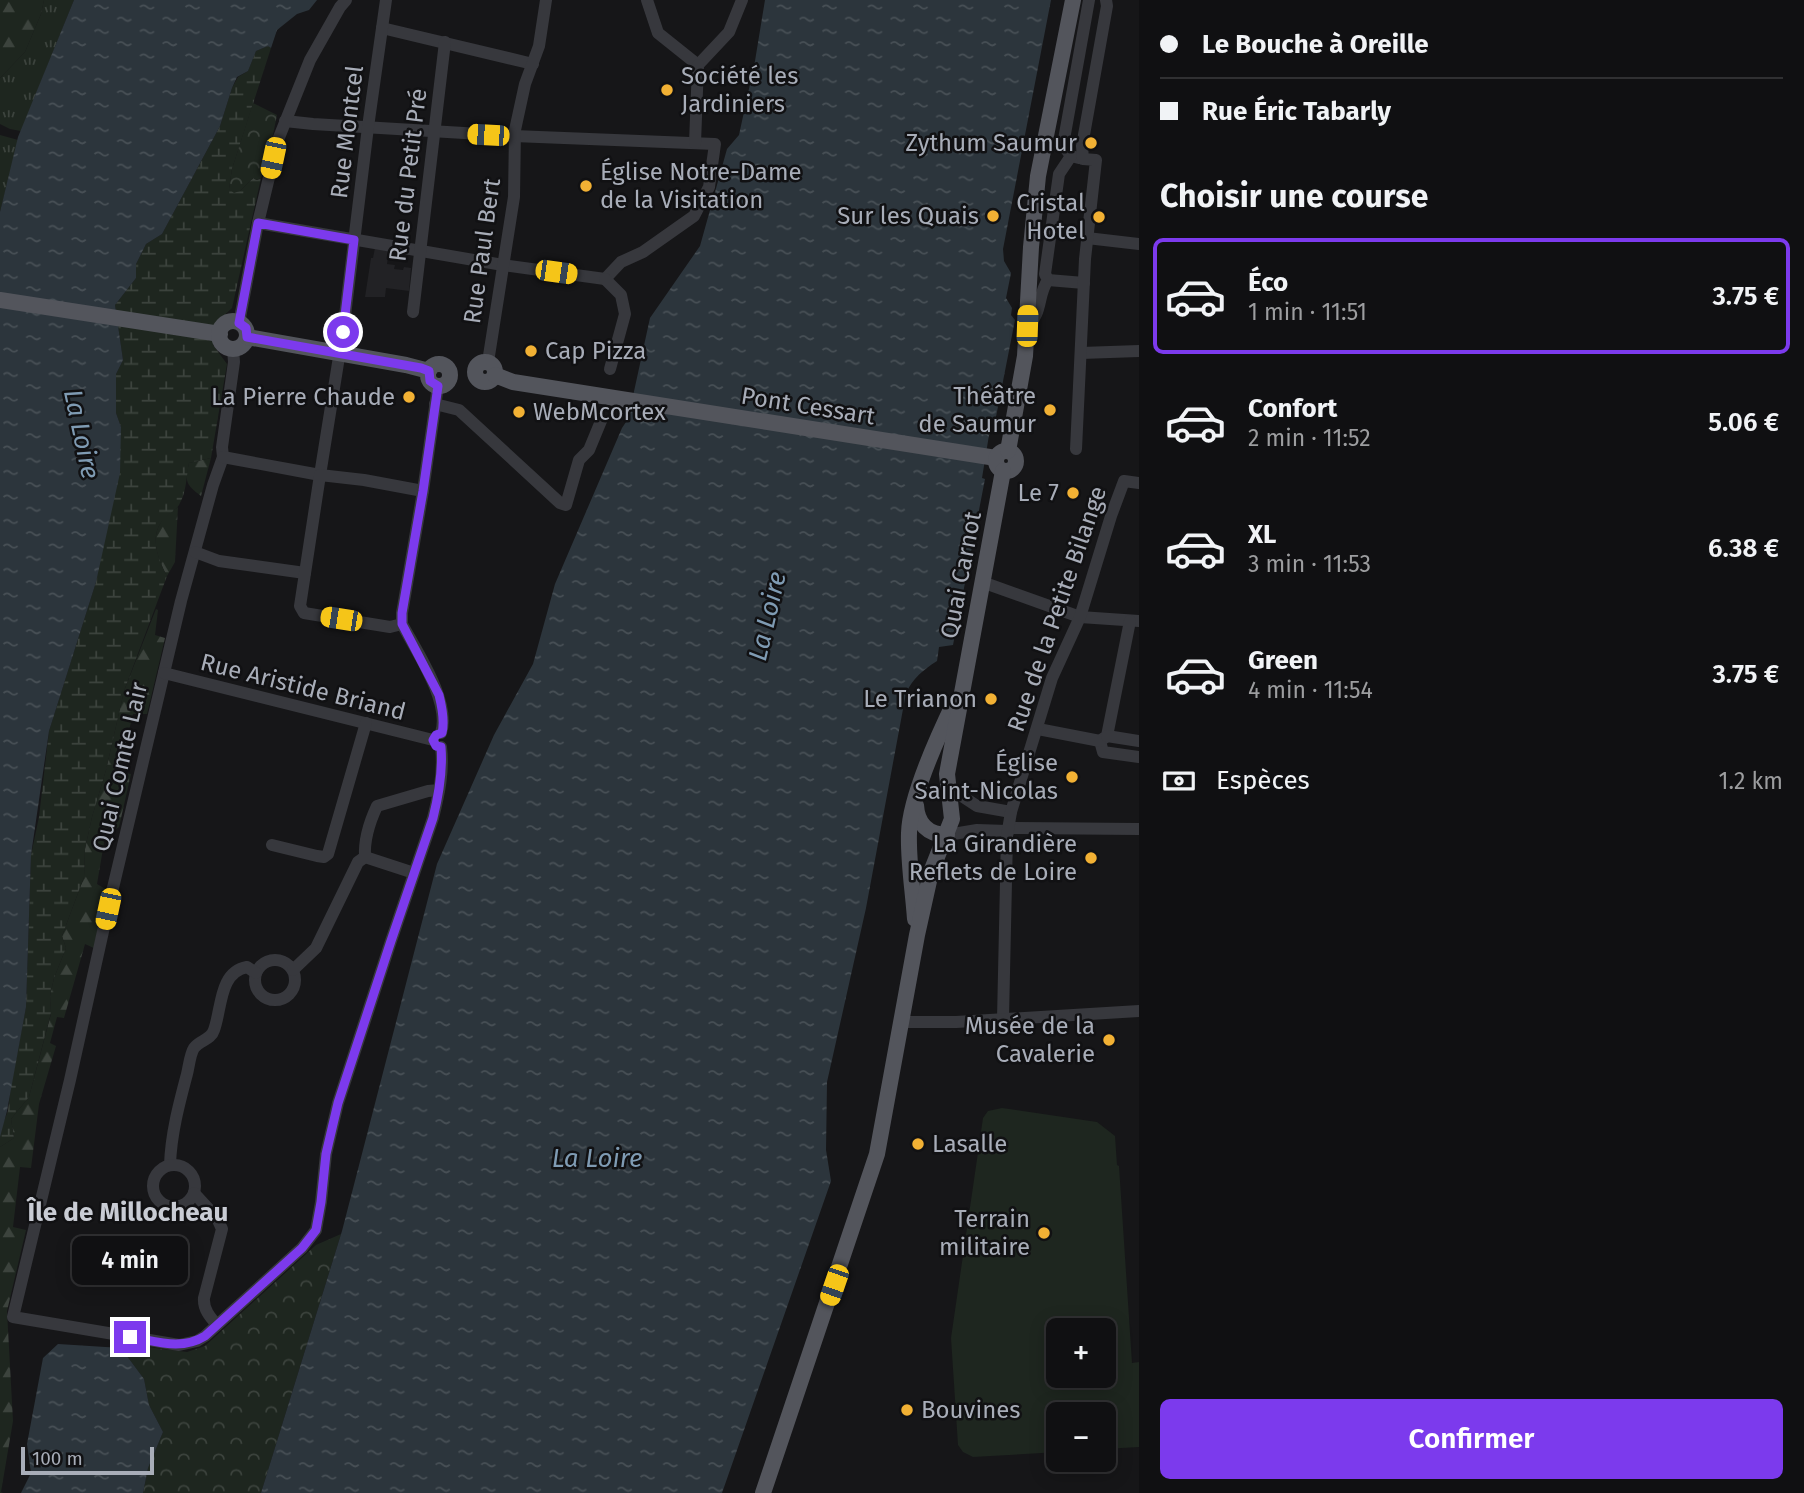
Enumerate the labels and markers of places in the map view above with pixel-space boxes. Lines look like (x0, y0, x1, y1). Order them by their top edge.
place label: Société les Jardiniers (681, 62, 798, 118)
marker: Société les Jardiniers (659, 82, 675, 98)
place label: Zythum Saumur (905, 129, 1078, 157)
marker: Zythum Saumur (1083, 135, 1099, 151)
place label: Église Notre-Dame de la Visitation (600, 157, 802, 214)
marker: Église Notre-Dame de la Visitation (578, 178, 594, 194)
place label: Cristal Hotel (1016, 189, 1085, 245)
place label: Sur les Quais (837, 202, 979, 230)
marker: Sur les Quais (985, 208, 1001, 224)
marker: Cristal Hotel (1091, 209, 1107, 225)
place label: Cap Pizza (545, 337, 646, 365)
marker: Cap Pizza (523, 343, 539, 359)
place label: Théâtre de Saumur (918, 382, 1037, 438)
place label: La Pierre Chaude (211, 383, 395, 411)
marker: La Pierre Chaude (401, 389, 417, 405)
place label: WebMcortex (533, 398, 666, 426)
marker: Théâtre de Saumur (1042, 402, 1058, 418)
marker: WebMcortex (511, 404, 527, 420)
place label: Le 7 (1018, 479, 1059, 507)
marker: Le 7 (1065, 485, 1081, 501)
place label: Le Trianon (863, 685, 977, 713)
marker: Le Trianon (983, 691, 999, 707)
place label: Église Saint-Nicolas (915, 748, 1058, 805)
marker: Église Saint-Nicolas (1064, 769, 1080, 785)
place label: La Girandière Reflets de Loire (909, 830, 1077, 886)
marker: La Girandière Reflets de Loire (1083, 850, 1099, 866)
place label: Musée de la Cavalerie (965, 1012, 1095, 1068)
marker: Musée de la Cavalerie (1101, 1032, 1117, 1048)
place label: Lasalle (932, 1130, 1007, 1158)
marker: Lasalle (910, 1136, 926, 1152)
place label: Terrain militaire (939, 1205, 1030, 1261)
marker: Terrain militaire (1036, 1225, 1052, 1241)
place label: Bouvines (921, 1396, 1021, 1424)
marker: Bouvines (899, 1402, 915, 1418)

